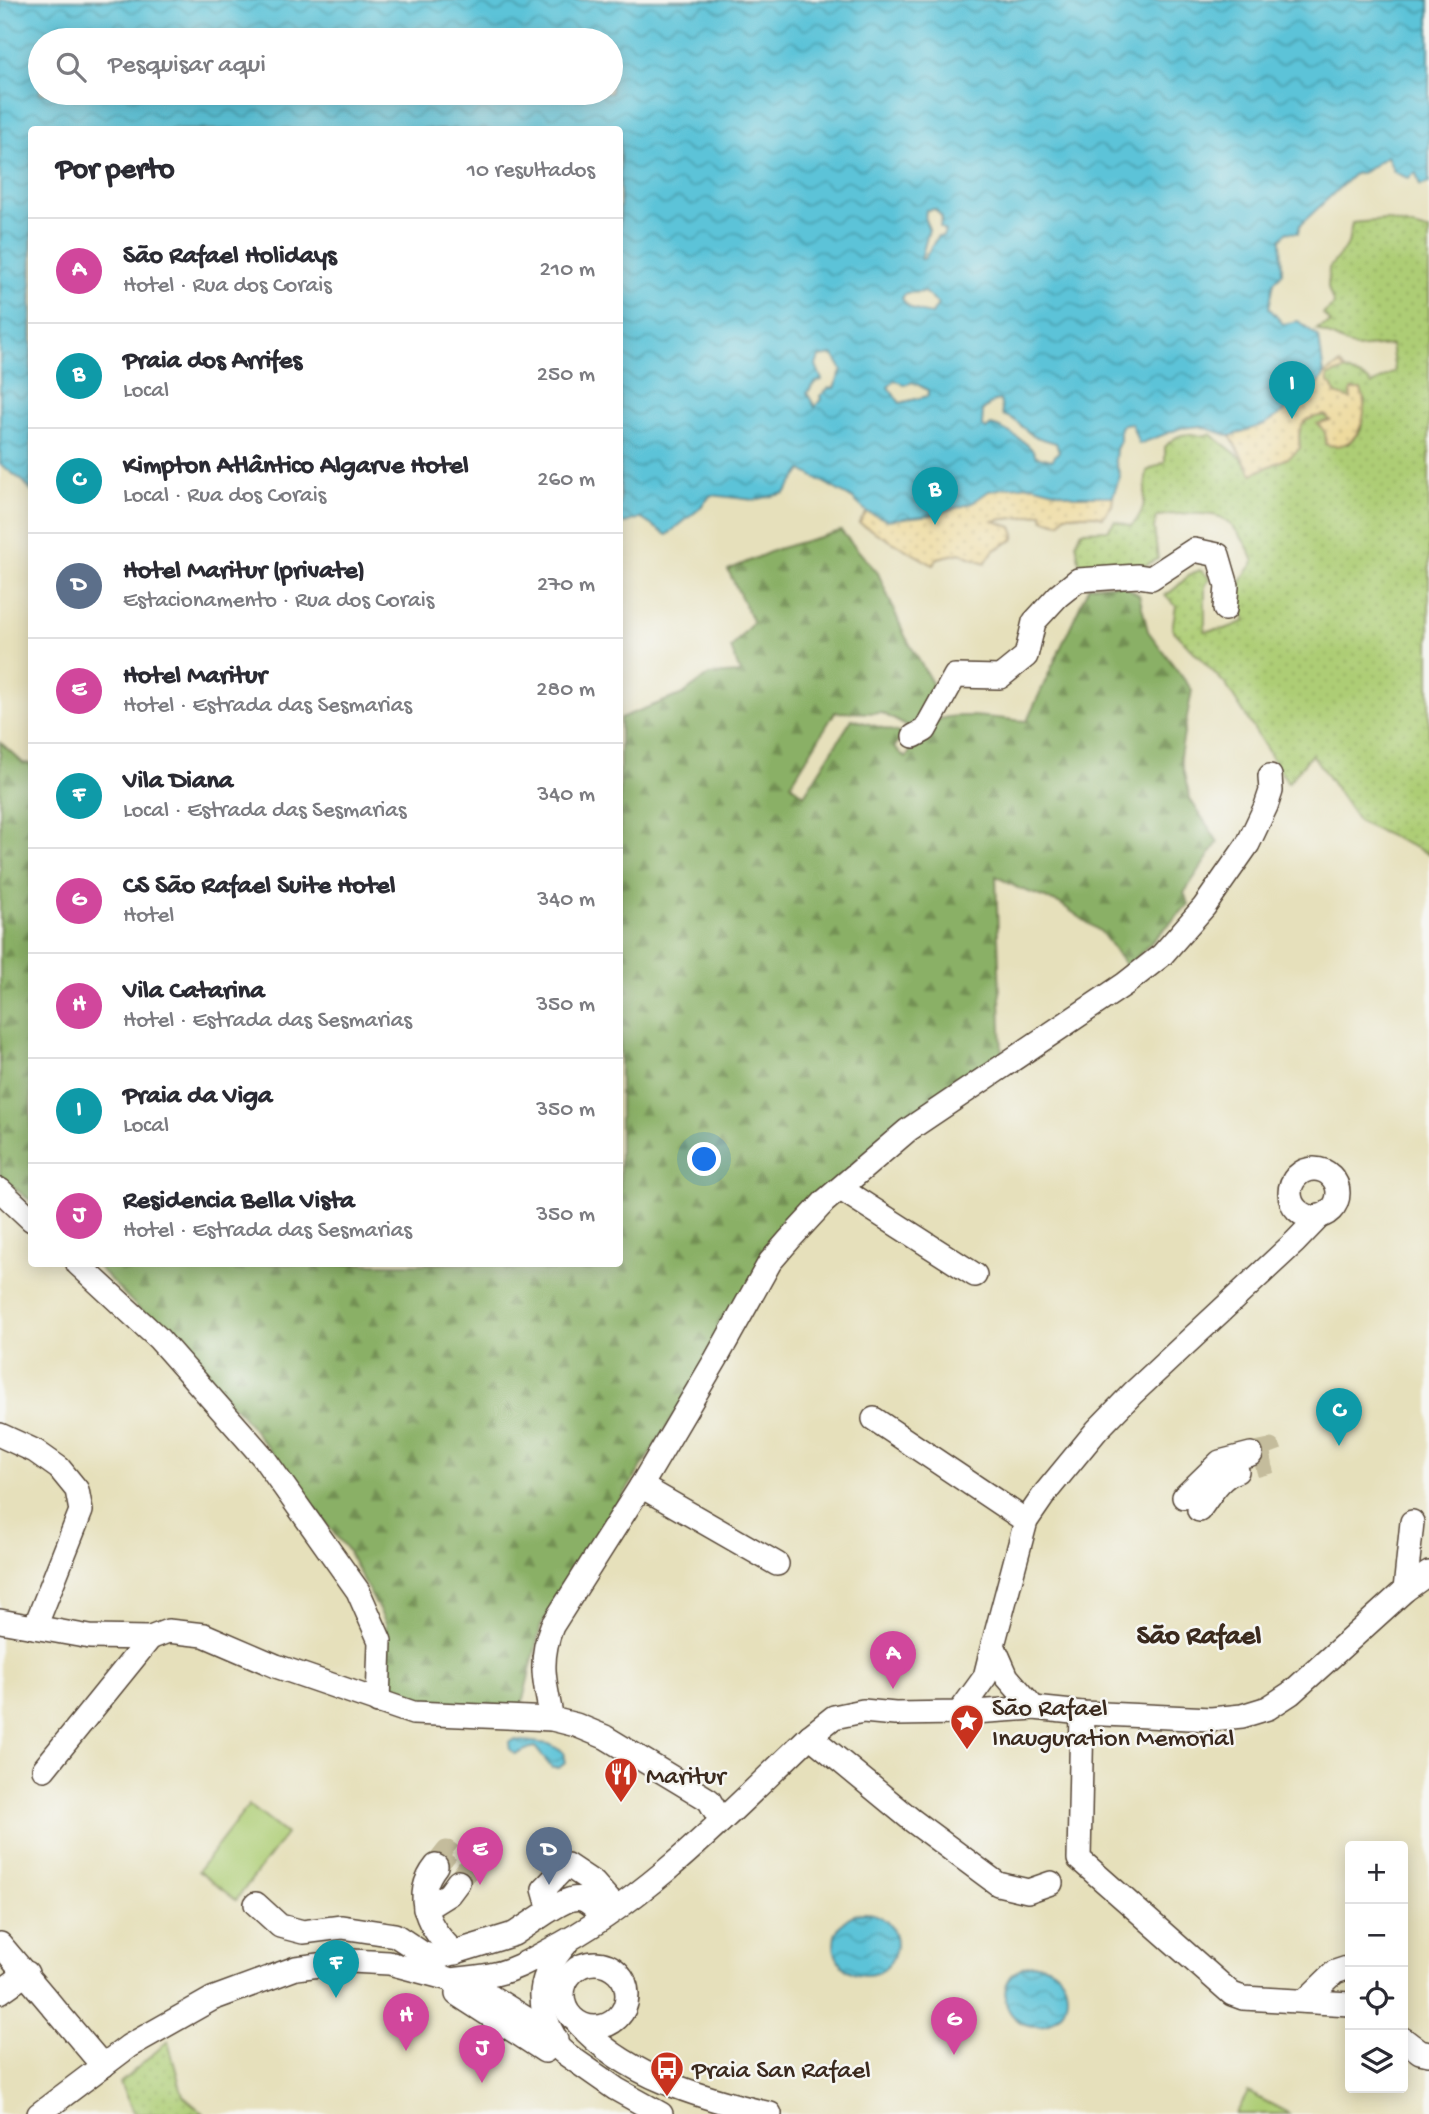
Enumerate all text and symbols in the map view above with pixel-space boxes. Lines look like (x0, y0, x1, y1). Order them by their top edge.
search box (28, 28, 623, 105)
icon: search (52, 48, 90, 86)
text: Pesquisar aqui (108, 51, 266, 82)
text: Por perto (56, 154, 175, 189)
text: 10 resultados (467, 158, 595, 185)
text: São Rafael Holidays (123, 242, 337, 273)
text: A (72, 257, 86, 284)
text: 210 m (540, 257, 595, 284)
text: Hotel · Rua dos Corais (123, 273, 332, 300)
text: Praia dos Arrifes (123, 347, 302, 378)
pin: I (1269, 361, 1315, 419)
text: B (73, 362, 85, 389)
text: 250 m (537, 362, 595, 389)
text: Local (123, 378, 169, 405)
text: Kimpton Atlântico Algarve Hotel (123, 452, 469, 483)
text: C (73, 467, 85, 494)
text: 260 m (537, 467, 595, 494)
pin: B (912, 467, 958, 525)
text: Local · Rua dos Corais (123, 483, 326, 510)
text: Hotel Maritur (private) (123, 557, 365, 588)
text: D (72, 572, 87, 599)
text: 270 m (537, 572, 595, 599)
text: Estacionamento · Rua dos Corais (123, 588, 434, 615)
text: Hotel Maritur (123, 662, 267, 693)
text: E (72, 677, 86, 704)
text: 280 m (536, 677, 595, 704)
text: Hotel · Estrada das Sesmarias (123, 693, 412, 720)
text: Vila Diana (123, 767, 233, 798)
text: F (73, 782, 85, 809)
text: 340 m (537, 782, 595, 809)
text: Local · Estrada das Sesmarias (123, 798, 407, 825)
text: CS São Rafael Suite Hotel (123, 872, 395, 903)
text: G (72, 887, 86, 914)
text: 340 m (537, 887, 595, 914)
text: Hotel (123, 903, 174, 930)
text: Vila Catarina (123, 977, 265, 1008)
text: H (72, 992, 86, 1019)
text: 350 m (536, 992, 595, 1019)
text: Hotel · Estrada das Sesmarias (123, 1008, 412, 1035)
text: Praia da Viga (123, 1082, 272, 1113)
text: I (76, 1097, 82, 1124)
text: 350 m (536, 1097, 595, 1124)
text: Local (123, 1113, 169, 1140)
your location (687, 1142, 721, 1176)
text: Residencia Bella Vista (123, 1187, 355, 1218)
text: J (73, 1202, 85, 1229)
text: 350 m (536, 1202, 595, 1229)
text: Hotel · Estrada das Sesmarias (123, 1218, 412, 1245)
pin: C (1316, 1388, 1362, 1446)
district label: São Rafael (1137, 1621, 1261, 1654)
pin: A (870, 1631, 916, 1689)
place label: São Rafael Inauguration Memorial (992, 1695, 1235, 1756)
place icon: São Rafael Inauguration Memorial (948, 1702, 986, 1751)
restaurant icon: Maritur (602, 1755, 640, 1804)
place label: Maritur (646, 1763, 728, 1794)
pin: E (457, 1827, 503, 1885)
pin: D (526, 1827, 572, 1885)
map controls (1345, 1841, 1408, 2093)
button: + (1345, 1841, 1408, 1904)
button: − (1345, 1904, 1408, 1967)
pin: F (313, 1940, 359, 1998)
button: locate (1345, 1967, 1408, 2030)
pin: H (383, 1993, 429, 2051)
pin: G (931, 1997, 977, 2055)
pin: J (459, 2025, 505, 2083)
button: layers (1345, 2030, 1408, 2093)
bus stop icon: Praia San Rafael (648, 2049, 686, 2098)
place label: Praia San Rafael (691, 2057, 871, 2088)

